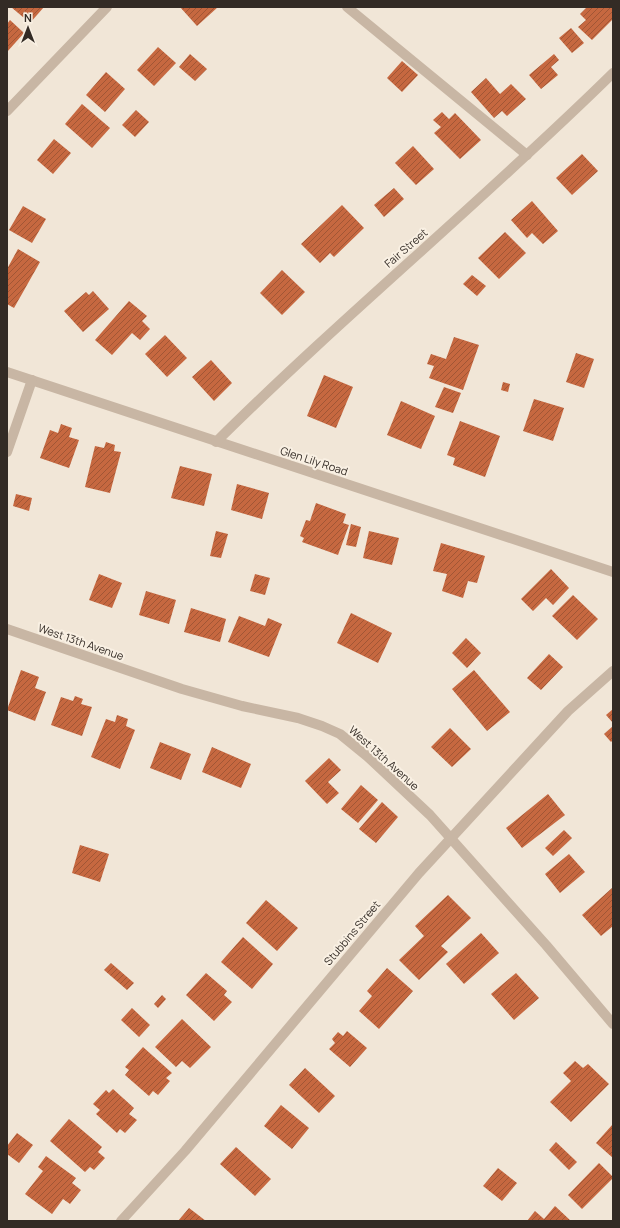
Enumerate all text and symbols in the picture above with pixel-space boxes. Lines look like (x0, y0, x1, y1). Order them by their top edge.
north arrow (8, 8, 48, 48)
text: N (24, 10, 32, 25)
street label: Fair Street (381, 225, 430, 270)
street label: Glen Lily Road (278, 443, 350, 478)
street label: West 13th Avenue (36, 620, 127, 663)
street label: West 13th Avenue (346, 722, 423, 794)
street label: Stubbins Street (320, 897, 383, 968)

